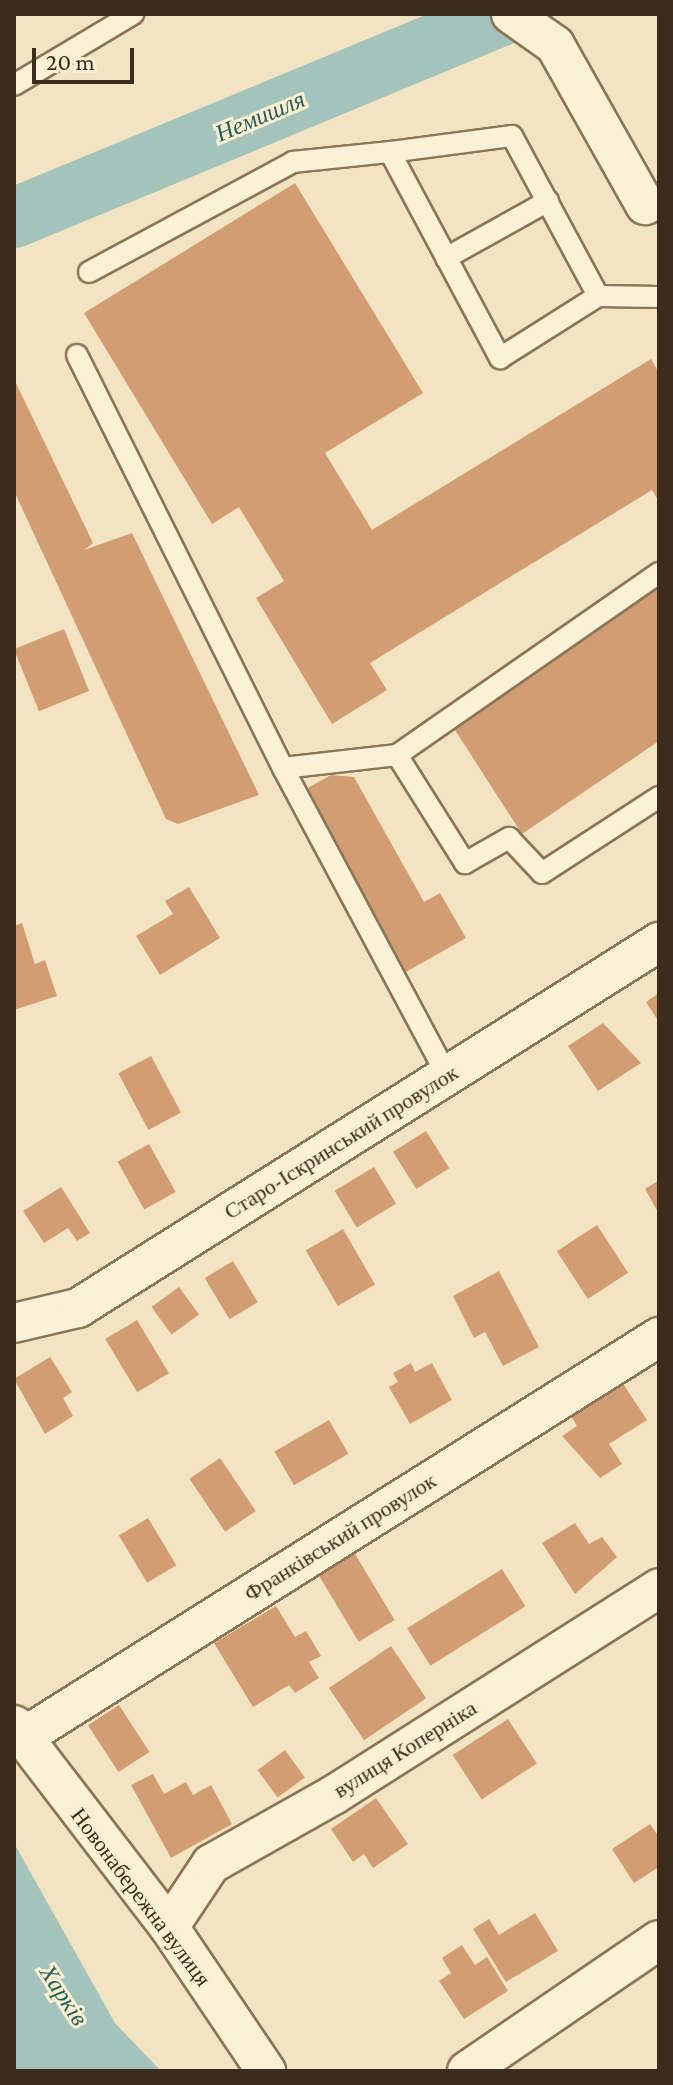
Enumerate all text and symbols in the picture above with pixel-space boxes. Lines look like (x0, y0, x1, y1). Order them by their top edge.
scale bar (36, 32, 138, 82)
text: 20 m (46, 48, 95, 75)
water label: Немишля (211, 84, 309, 148)
street label: Старо-Іскринський провулок (219, 1059, 463, 1225)
street label: Франківський провулок (239, 1467, 441, 1607)
street label: вулиця Коперніка (329, 1694, 481, 1804)
street label: Новонабережна вулиця (65, 1803, 217, 1991)
water label: Харків (34, 1959, 94, 2031)

